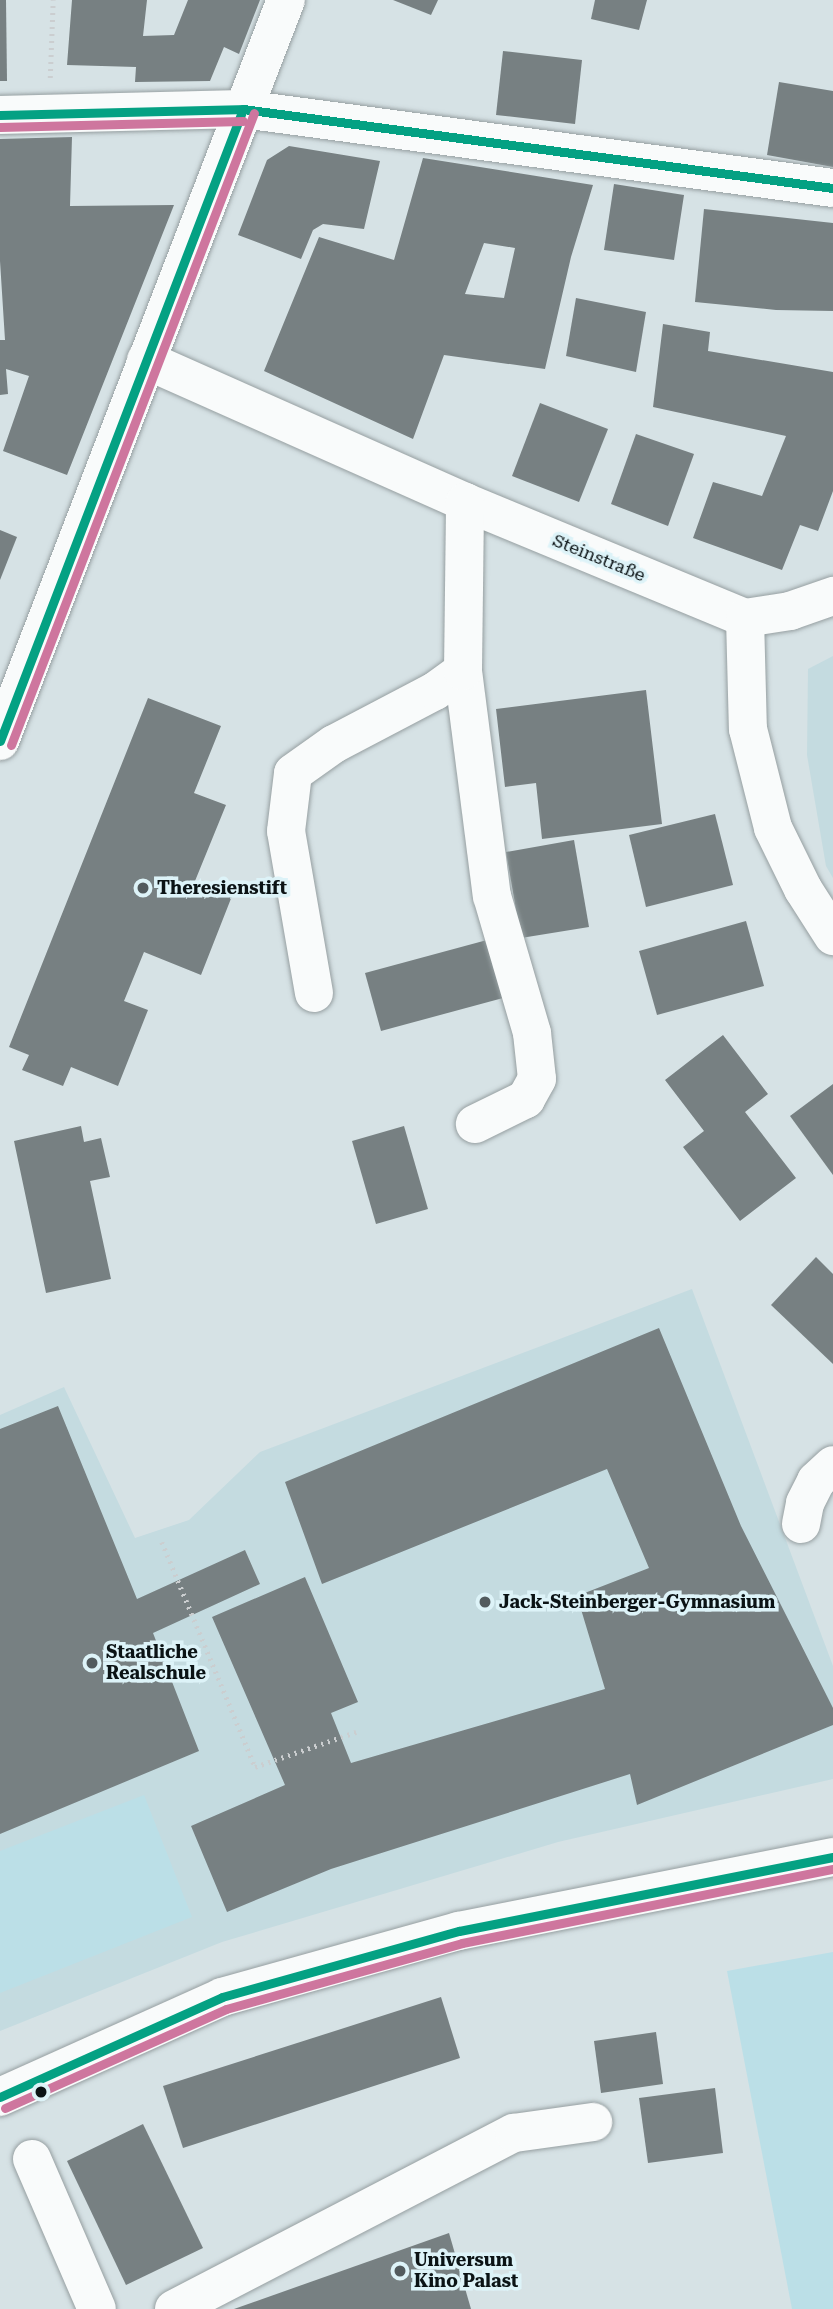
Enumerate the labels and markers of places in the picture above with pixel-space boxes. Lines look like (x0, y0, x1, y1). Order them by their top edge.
place label: Theresienstift (157, 877, 287, 899)
marker: Theresienstift (135, 880, 151, 896)
place label: Jack-Steinberger-Gymnasium (499, 1591, 775, 1613)
marker: Jack-Steinberger-Gymnasium (477, 1594, 493, 1610)
place label: Staatliche Realschule (106, 1642, 206, 1684)
marker: Staatliche Realschule (84, 1655, 100, 1671)
unlabelled marker (34, 2085, 48, 2099)
place label: Universum Kino Palast (414, 2250, 518, 2292)
marker: Universum Kino Palast (392, 2263, 408, 2279)

